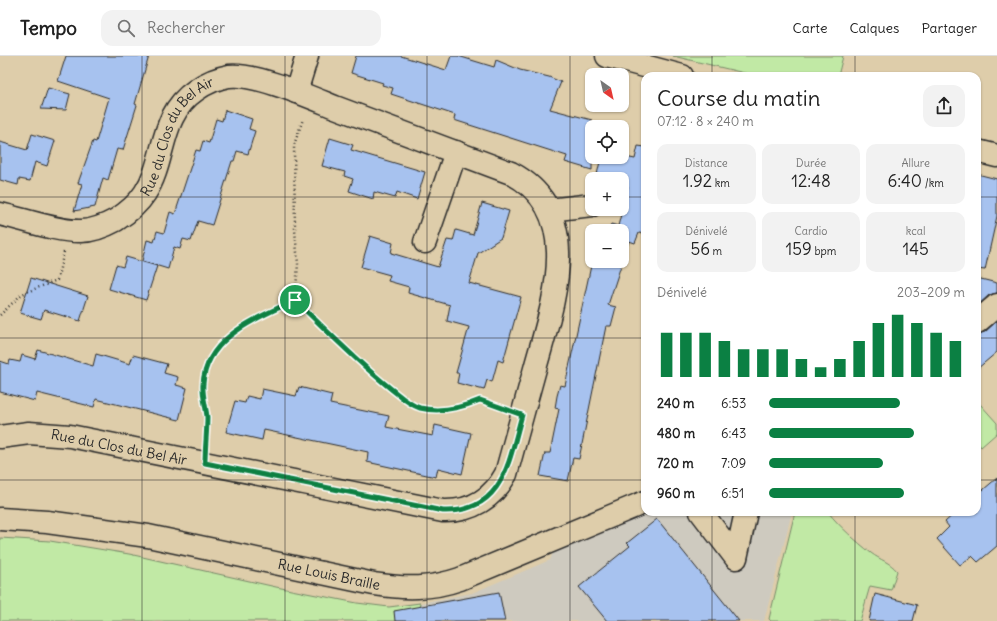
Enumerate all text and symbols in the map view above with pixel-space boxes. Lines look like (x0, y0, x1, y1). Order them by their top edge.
search box (101, 10, 381, 46)
text: Tempo (20, 16, 77, 40)
icon: search (115, 17, 137, 39)
text: Rechercher (147, 18, 225, 37)
text: Carte (793, 19, 827, 37)
text: Calques (849, 19, 899, 37)
text: Partager (921, 19, 977, 37)
north arrow (585, 68, 629, 112)
map controls (585, 68, 629, 268)
street label: Rue du Clos du Bel Air (136, 72, 217, 200)
text: Course du matin (657, 84, 821, 112)
button: share (923, 85, 965, 127)
text: 07:12 · 8 × 240 m (657, 113, 754, 130)
button: locate (585, 120, 629, 164)
text: Distance (685, 156, 728, 170)
text: Durée (796, 156, 826, 170)
text: Allure (901, 156, 930, 170)
text: 1.92 (683, 170, 712, 192)
text: 12:48 (791, 170, 831, 192)
text: 6:40 (887, 170, 922, 192)
button: + (585, 172, 629, 216)
text: km (712, 176, 730, 190)
text: /km (922, 176, 944, 190)
button: − (585, 224, 629, 268)
text: Dénivelé (685, 224, 727, 238)
text: Cardio (795, 224, 827, 238)
text: kcal (906, 224, 926, 238)
text: 56 (690, 238, 710, 260)
text: 159 (786, 238, 812, 260)
text: 145 (902, 238, 929, 260)
text: m (710, 244, 722, 258)
text: bpm (812, 244, 836, 258)
pin (278, 283, 312, 317)
text: Dénivelé (657, 284, 707, 301)
text: 203–209 m (897, 284, 965, 301)
icon: arrive (284, 289, 306, 311)
text: 240 m (657, 395, 694, 412)
text: 6:53 (721, 395, 746, 412)
street label: Rue du Clos du Bel Air (49, 425, 189, 469)
text: 480 m (657, 425, 695, 442)
text: 6:43 (721, 425, 746, 442)
text: 720 m (657, 455, 694, 472)
text: 7:09 (721, 455, 746, 472)
text: 960 m (657, 485, 695, 502)
text: 6:51 (721, 485, 744, 502)
street label: Rue Louis Braille (276, 555, 381, 594)

